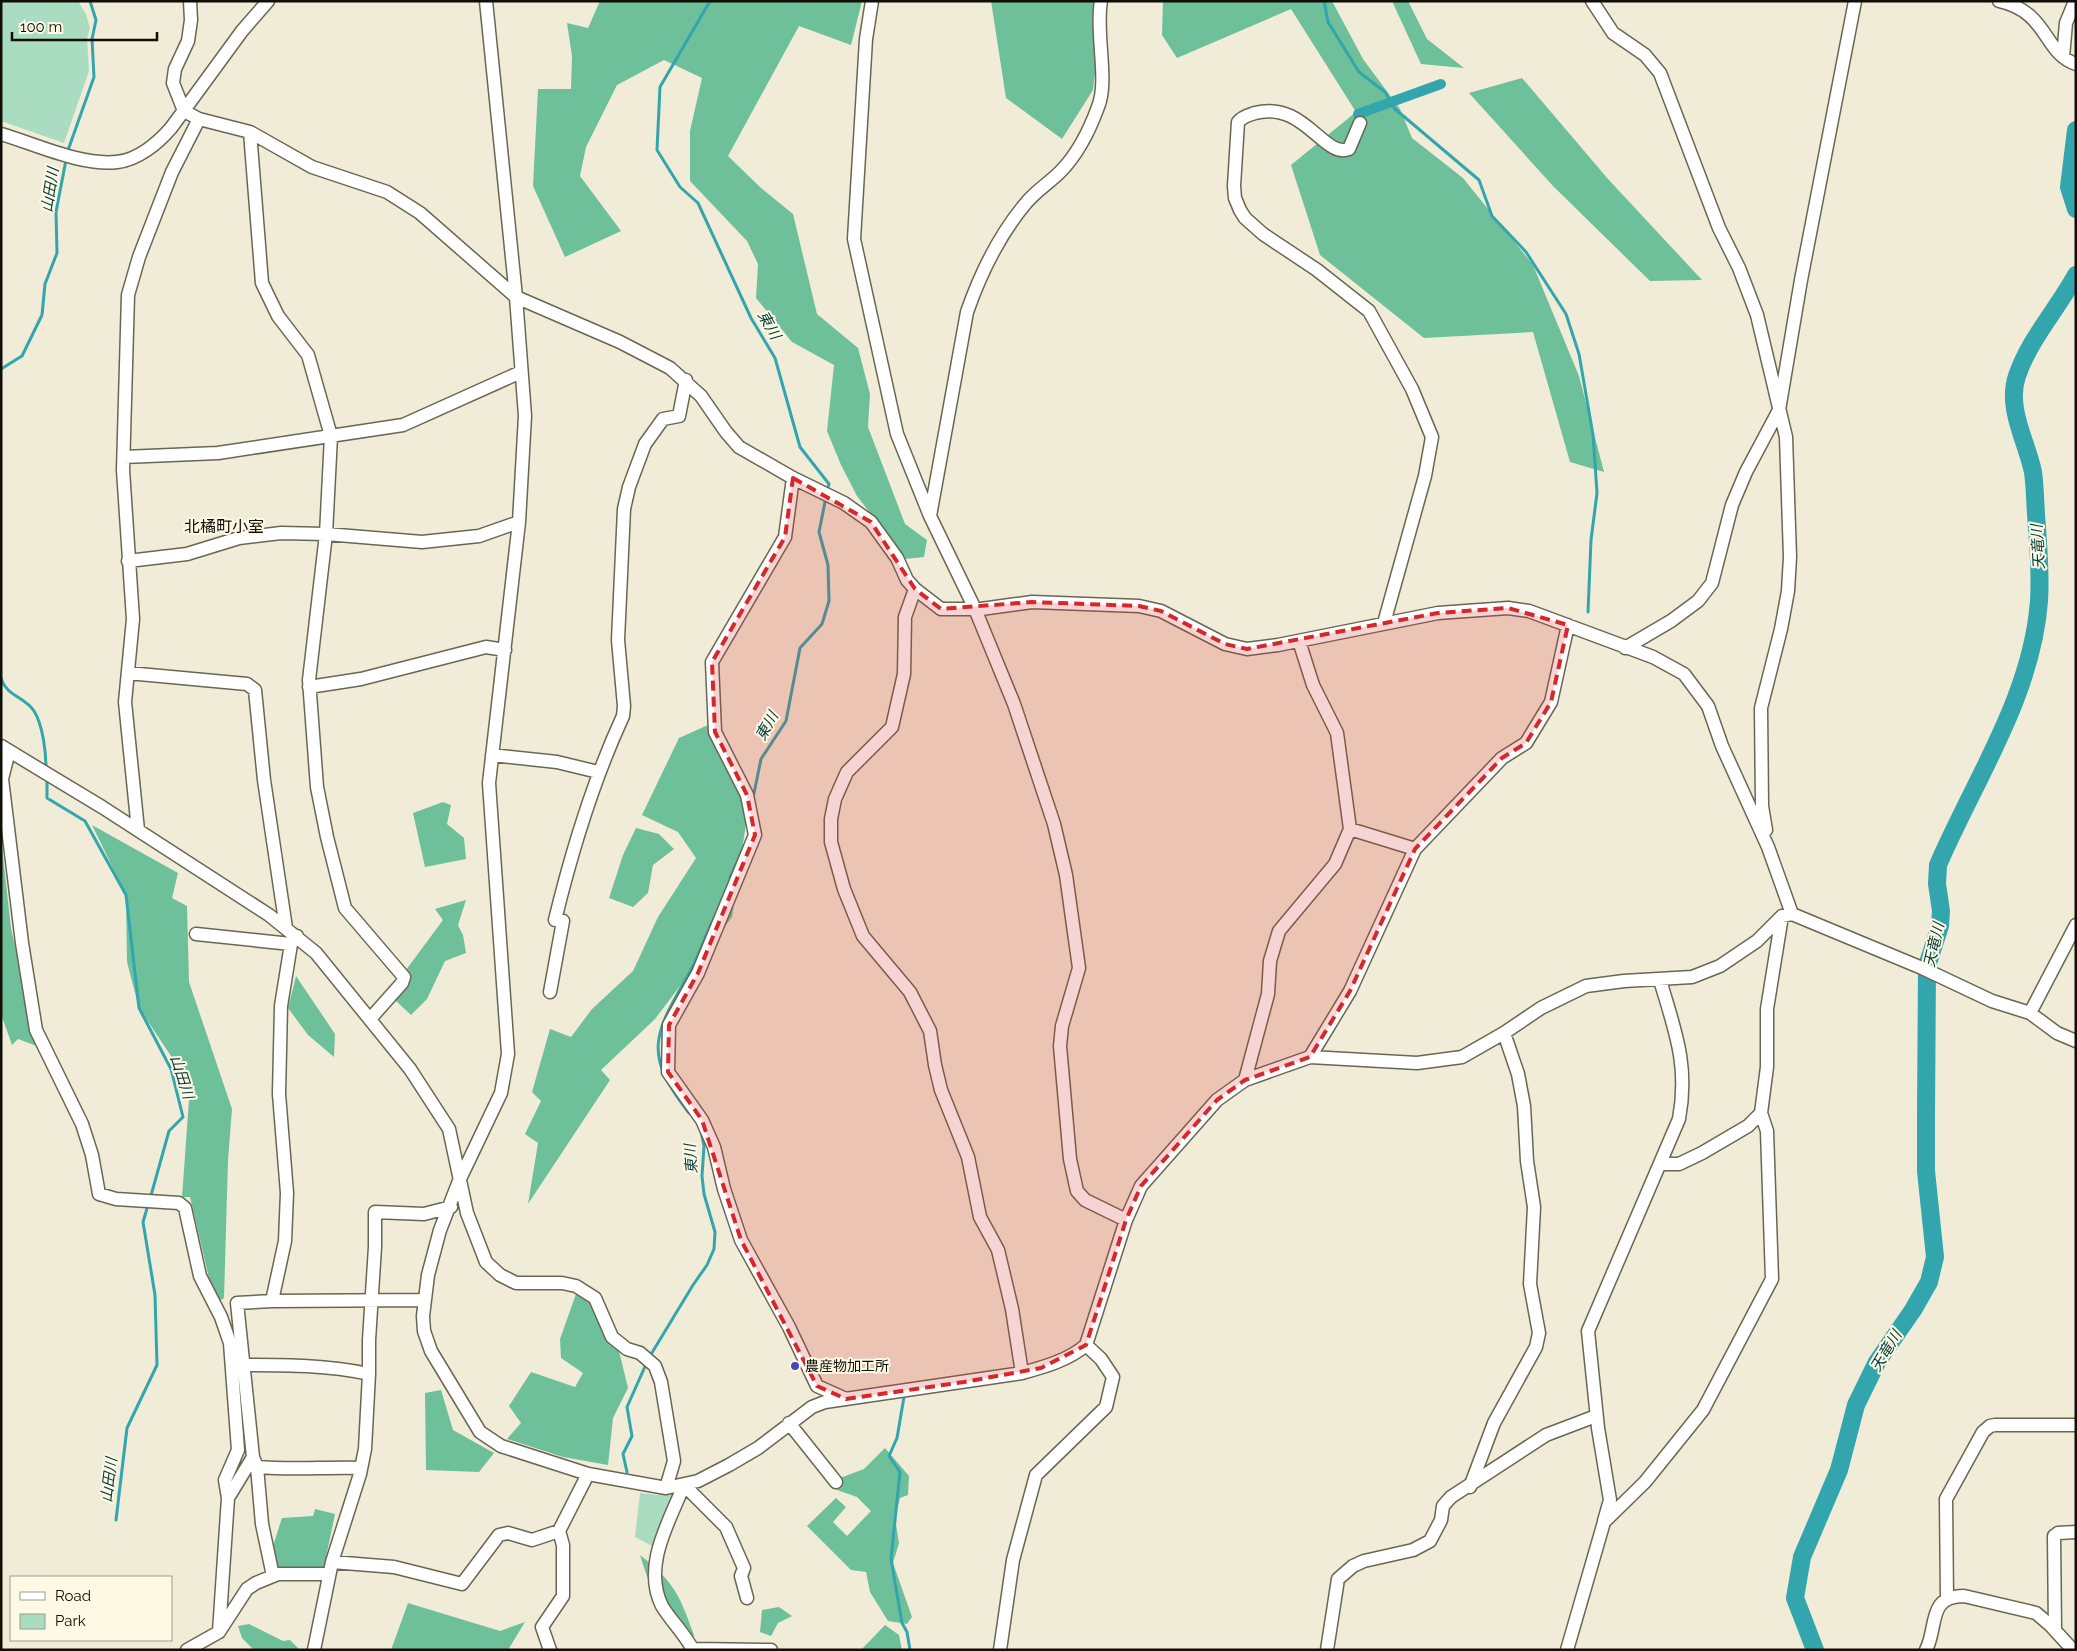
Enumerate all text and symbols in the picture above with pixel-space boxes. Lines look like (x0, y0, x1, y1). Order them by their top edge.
scale bar (12, 10, 158, 42)
text: 100 m (20, 18, 62, 36)
water label: 山田川 (38, 164, 63, 214)
water label: 東川 (754, 308, 785, 344)
district label: 北橘町小室 (184, 517, 264, 536)
water label: 天竜川 (2028, 522, 2048, 570)
water label: 東川 (752, 707, 783, 743)
water label: 天竜川 (1920, 919, 1948, 969)
water label: 山田川 (166, 1053, 198, 1103)
water label: 東川 (681, 1141, 701, 1175)
water label: 天竜川 (1867, 1325, 1906, 1375)
place label: 農産物加工所 (805, 1358, 889, 1374)
marker: 農産物加工所 (789, 1360, 801, 1372)
water label: 山田川 (97, 1455, 121, 1503)
legend (10, 1576, 172, 1641)
text: Road (55, 1587, 91, 1605)
text: Park (55, 1612, 86, 1630)

